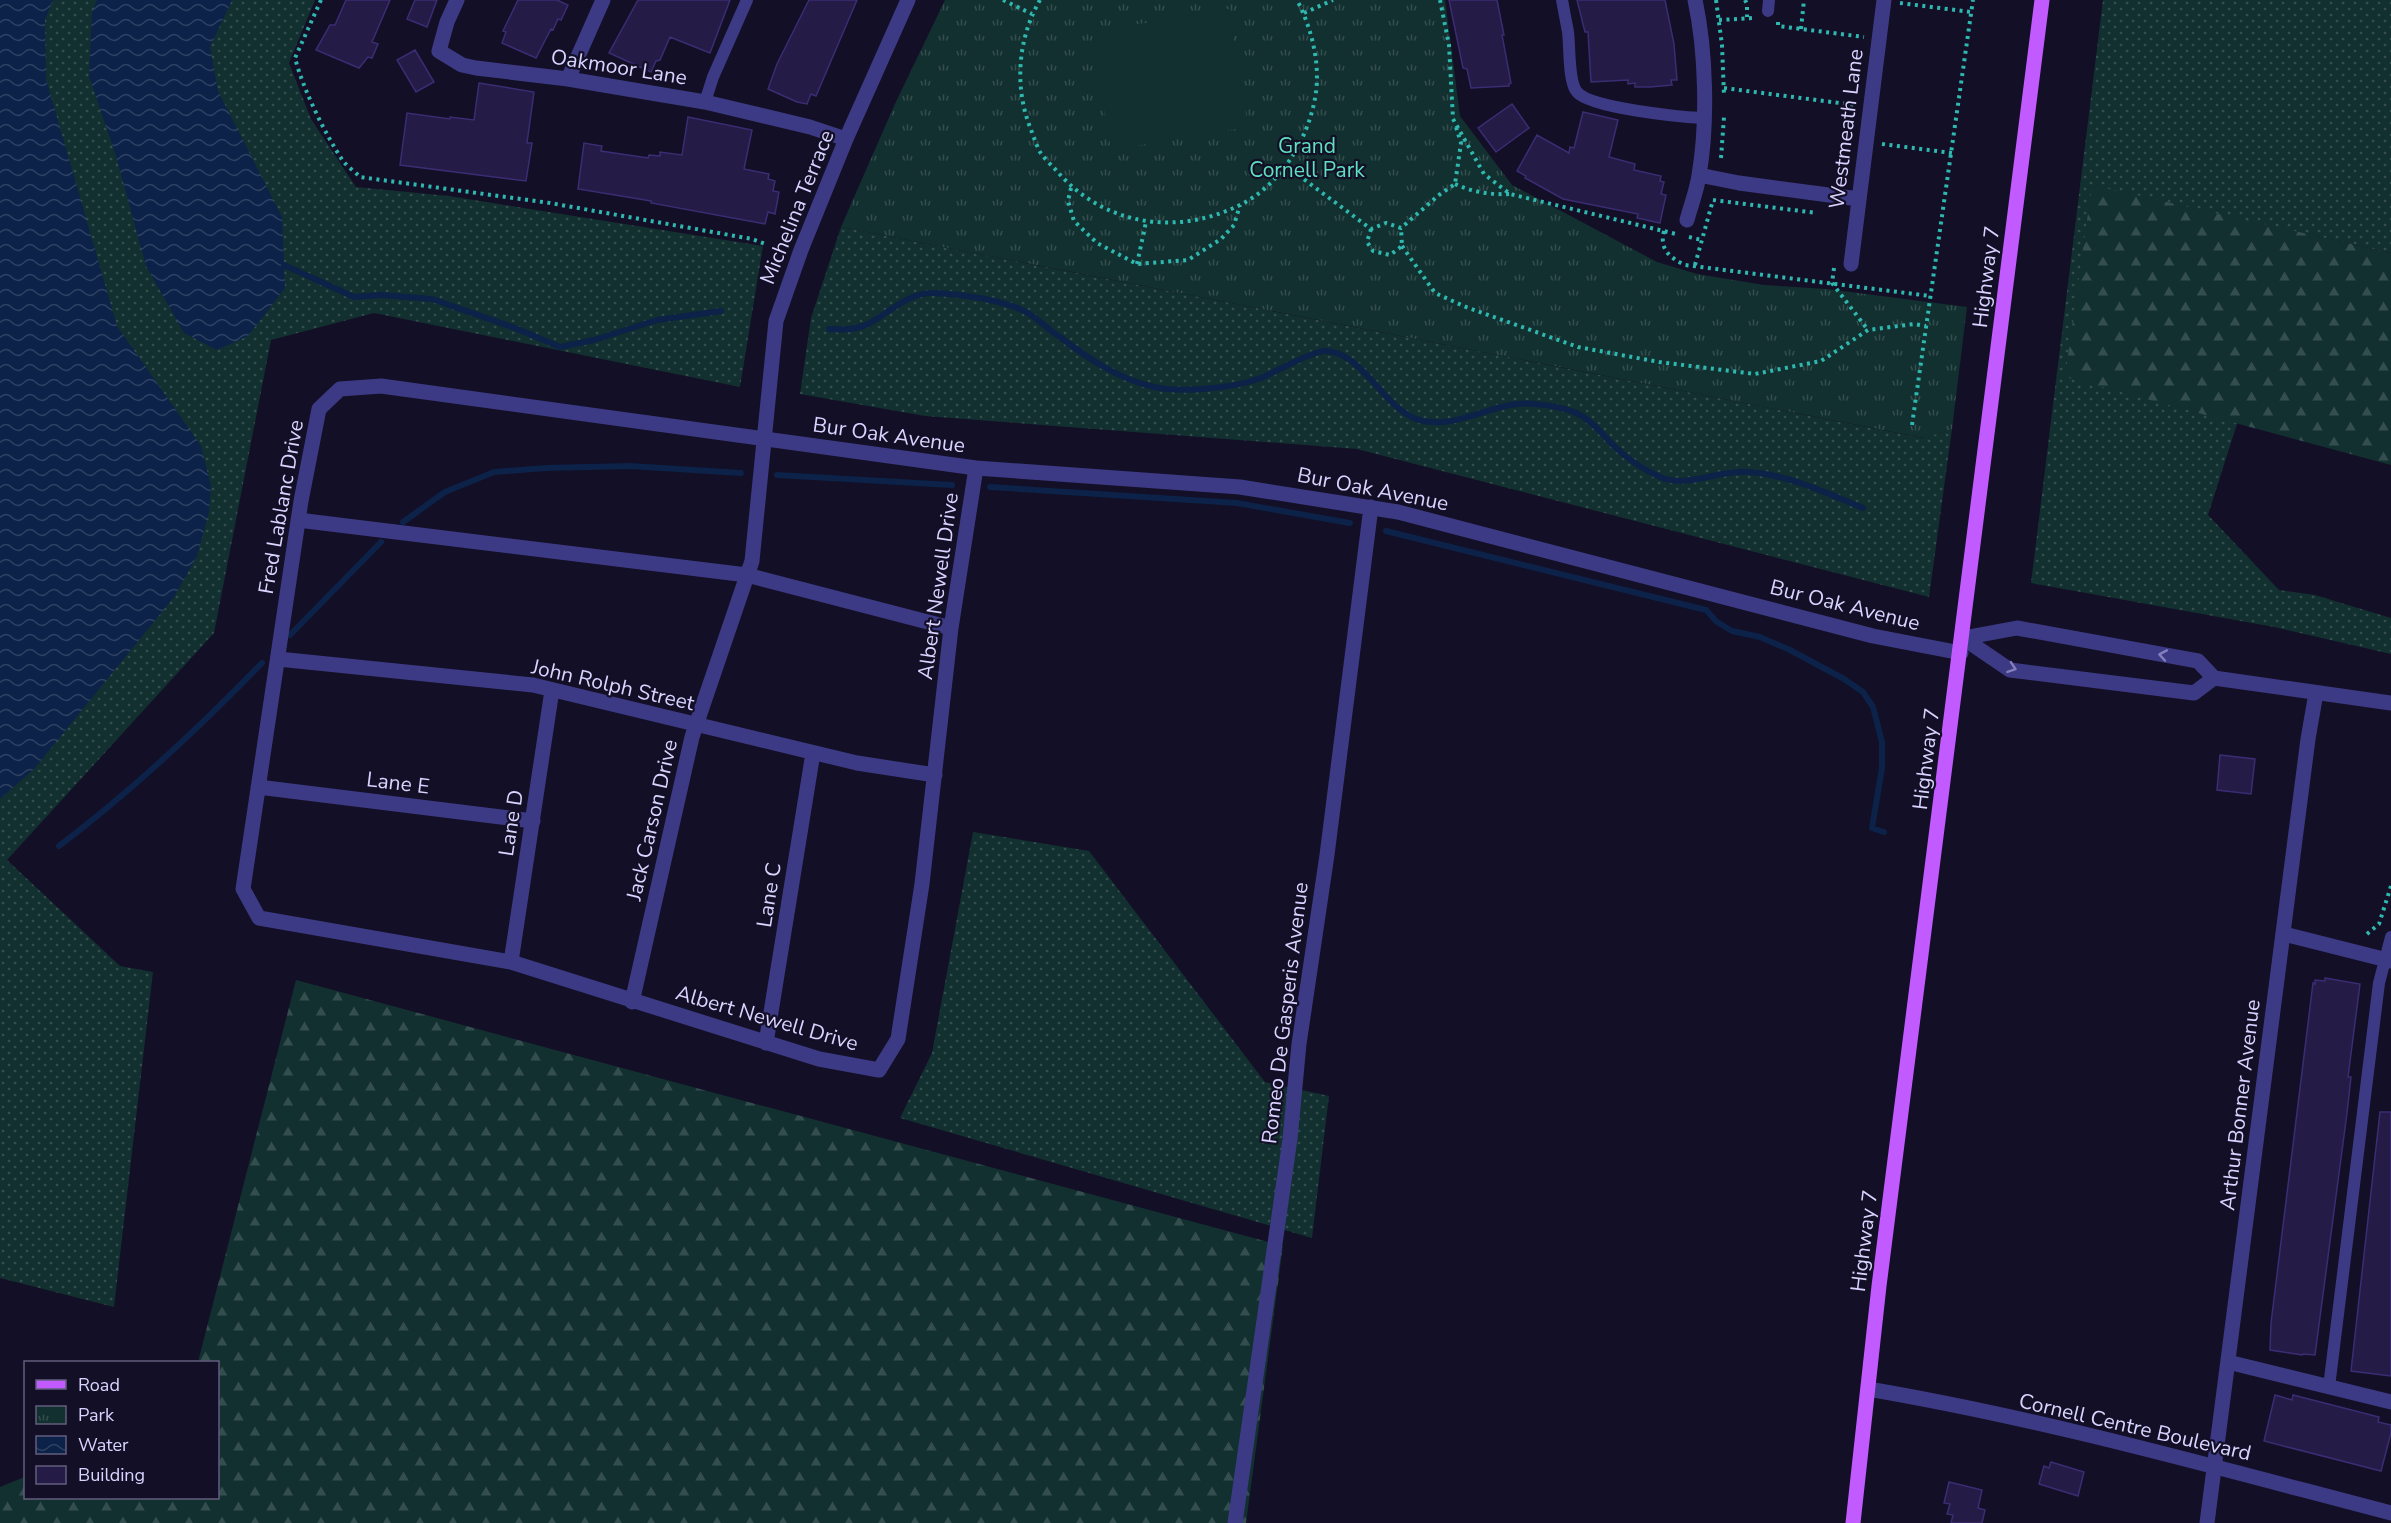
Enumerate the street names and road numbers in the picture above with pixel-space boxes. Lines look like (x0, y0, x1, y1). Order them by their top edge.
street label: Oakmoor Lane (549, 42, 689, 92)
street label: Westmeath Lane (1822, 47, 1870, 211)
street label: Michelina Terrace (753, 126, 841, 288)
street label: Highway 7 (1966, 225, 2006, 329)
street label: Bur Oak Avenue (811, 410, 967, 460)
street label: Fred Lablanc Drive (252, 418, 310, 596)
street label: Bur Oak Avenue (1295, 461, 1451, 517)
street label: Albert Newell Drive (911, 491, 965, 681)
street label: Bur Oak Avenue (1767, 573, 1923, 637)
street label: John Rolph Street (528, 652, 698, 717)
street label: Highway 7 (1906, 707, 1946, 811)
street label: Jack Carson Drive (620, 737, 684, 904)
street label: Lane E (365, 765, 431, 801)
street label: Lane D (492, 788, 530, 858)
street label: Lane C (750, 861, 788, 929)
street label: Romeo De Gasperis Avenue (1255, 881, 1315, 1145)
street label: Albert Newell Drive (672, 979, 862, 1057)
street label: Arthur Bonner Avenue (2213, 998, 2267, 1212)
street label: Highway 7 (1844, 1189, 1884, 1293)
street label: Cornell Centre Boulevard (2016, 1387, 2254, 1467)

